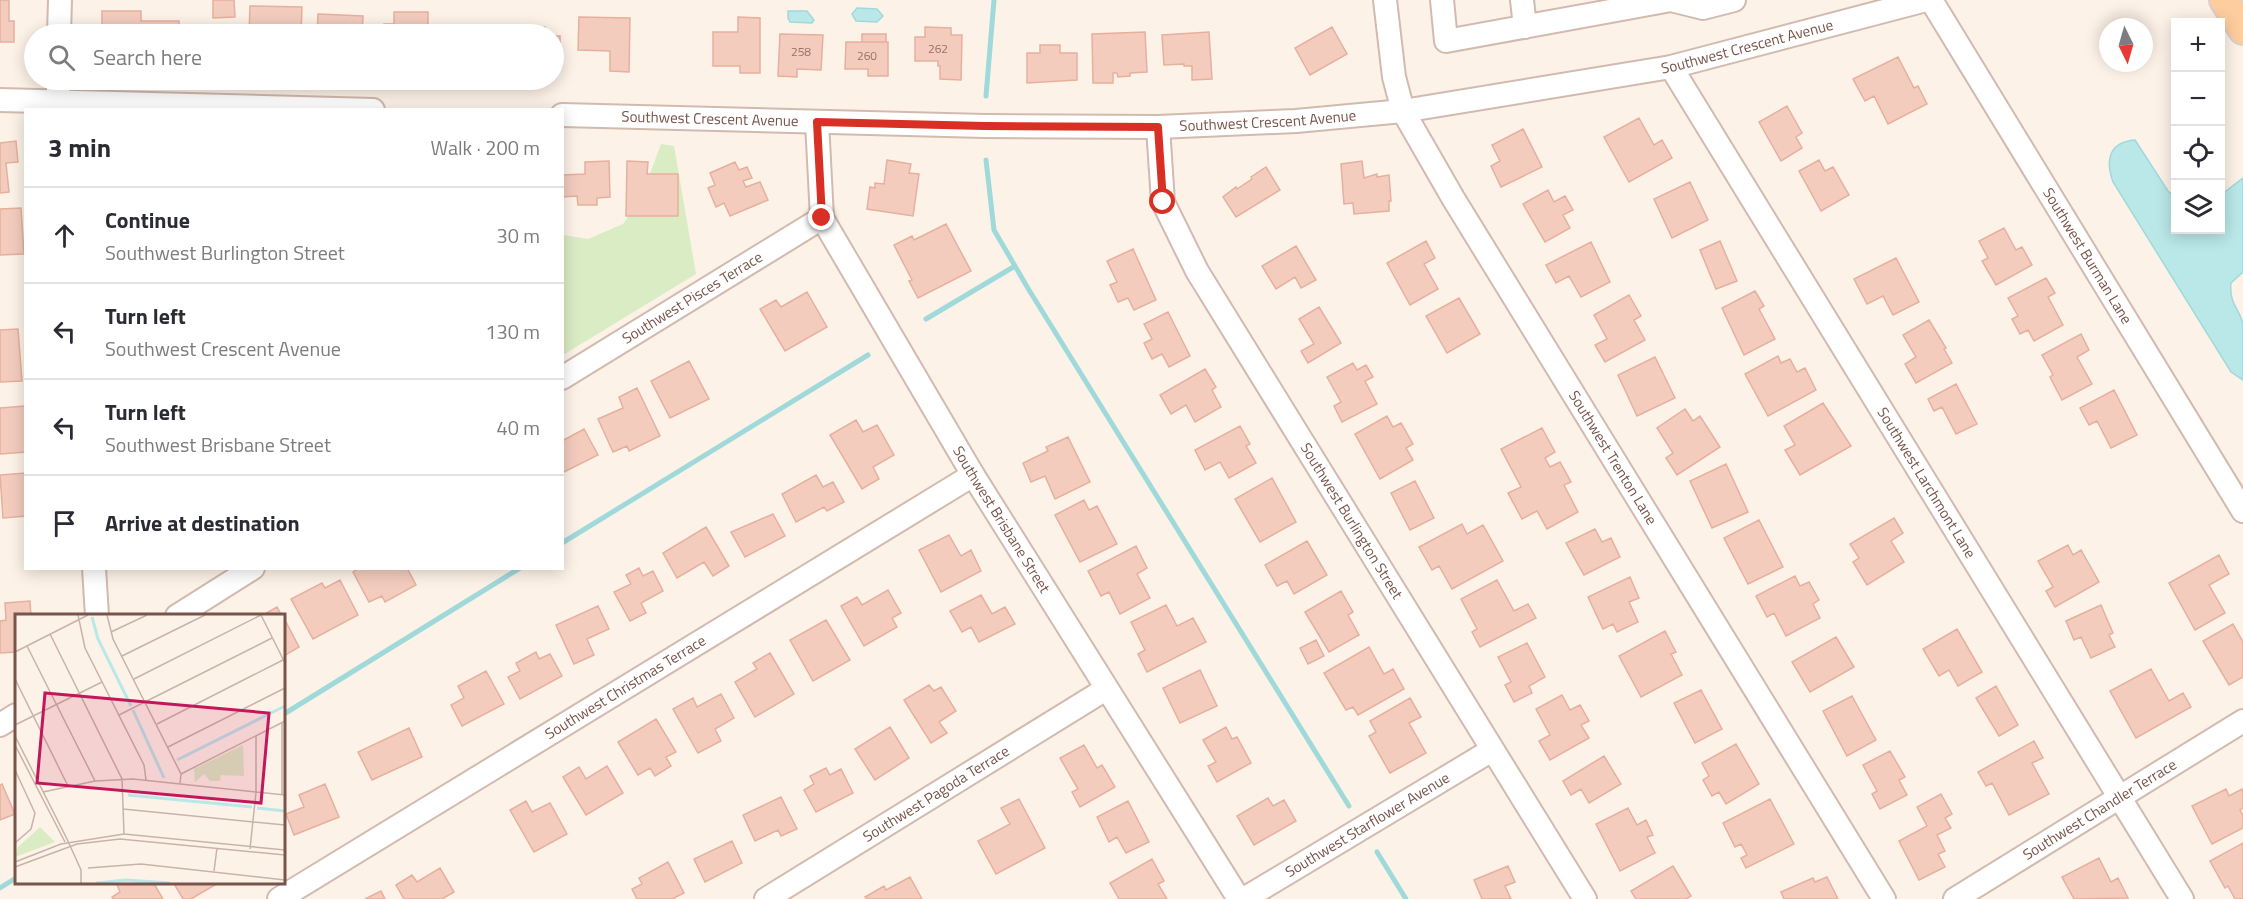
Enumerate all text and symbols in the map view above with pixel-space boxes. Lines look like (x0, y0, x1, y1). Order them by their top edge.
street label: Southwest Crescent Avenue (1659, 13, 1836, 79)
north arrow (2099, 18, 2153, 72)
map controls (2171, 18, 2225, 234)
button: + (2171, 18, 2225, 72)
search box (24, 24, 564, 90)
house number: 262 (928, 39, 948, 58)
text: Search here (93, 40, 202, 74)
icon: search (45, 41, 78, 74)
house number: 258 (791, 42, 811, 61)
house number: 260 (857, 46, 877, 65)
button: − (2171, 72, 2225, 126)
street label: Southwest Crescent Avenue (1179, 103, 1357, 137)
street label: Southwest Crescent Avenue (621, 105, 799, 132)
button: locate (2171, 126, 2225, 180)
text: 3 min (48, 128, 111, 167)
text: Walk · 200 m (431, 132, 540, 163)
button: layers (2171, 180, 2225, 234)
street label: Southwest Burman Lane (2037, 183, 2138, 328)
route start (1149, 188, 1175, 214)
text: Continue (105, 203, 190, 237)
route end (808, 204, 834, 230)
icon: ahead (48, 219, 81, 252)
text: 30 m (496, 220, 540, 251)
text: Southwest Burlington Street (105, 237, 345, 268)
street label: Southwest Pisces Terrace (617, 245, 767, 349)
text: Turn left (105, 299, 186, 333)
icon: left (48, 315, 81, 348)
text: 130 m (485, 316, 540, 347)
text: Southwest Crescent Avenue (105, 333, 341, 364)
street label: Southwest Trenton Lane (1563, 386, 1663, 529)
text: Turn left (105, 395, 186, 429)
street label: Southwest Larchmont Lane (1872, 403, 1982, 563)
icon: left (48, 411, 81, 444)
text: 40 m (496, 412, 540, 443)
text: Southwest Brisbane Street (105, 429, 331, 460)
street label: Southwest Burlington Street (1295, 438, 1409, 604)
street label: Southwest Brisbane Street (947, 441, 1057, 598)
text: Arrive at destination (105, 506, 300, 540)
icon: arrive (48, 507, 81, 540)
inset map (15, 614, 285, 884)
street label: Southwest Christmas Terrace (540, 629, 710, 745)
street label: Southwest Pagoda Terrace (858, 739, 1014, 848)
street label: Southwest Chandler Terrace (2018, 753, 2181, 866)
street label: Southwest Starflower Avenue (1280, 766, 1454, 883)

